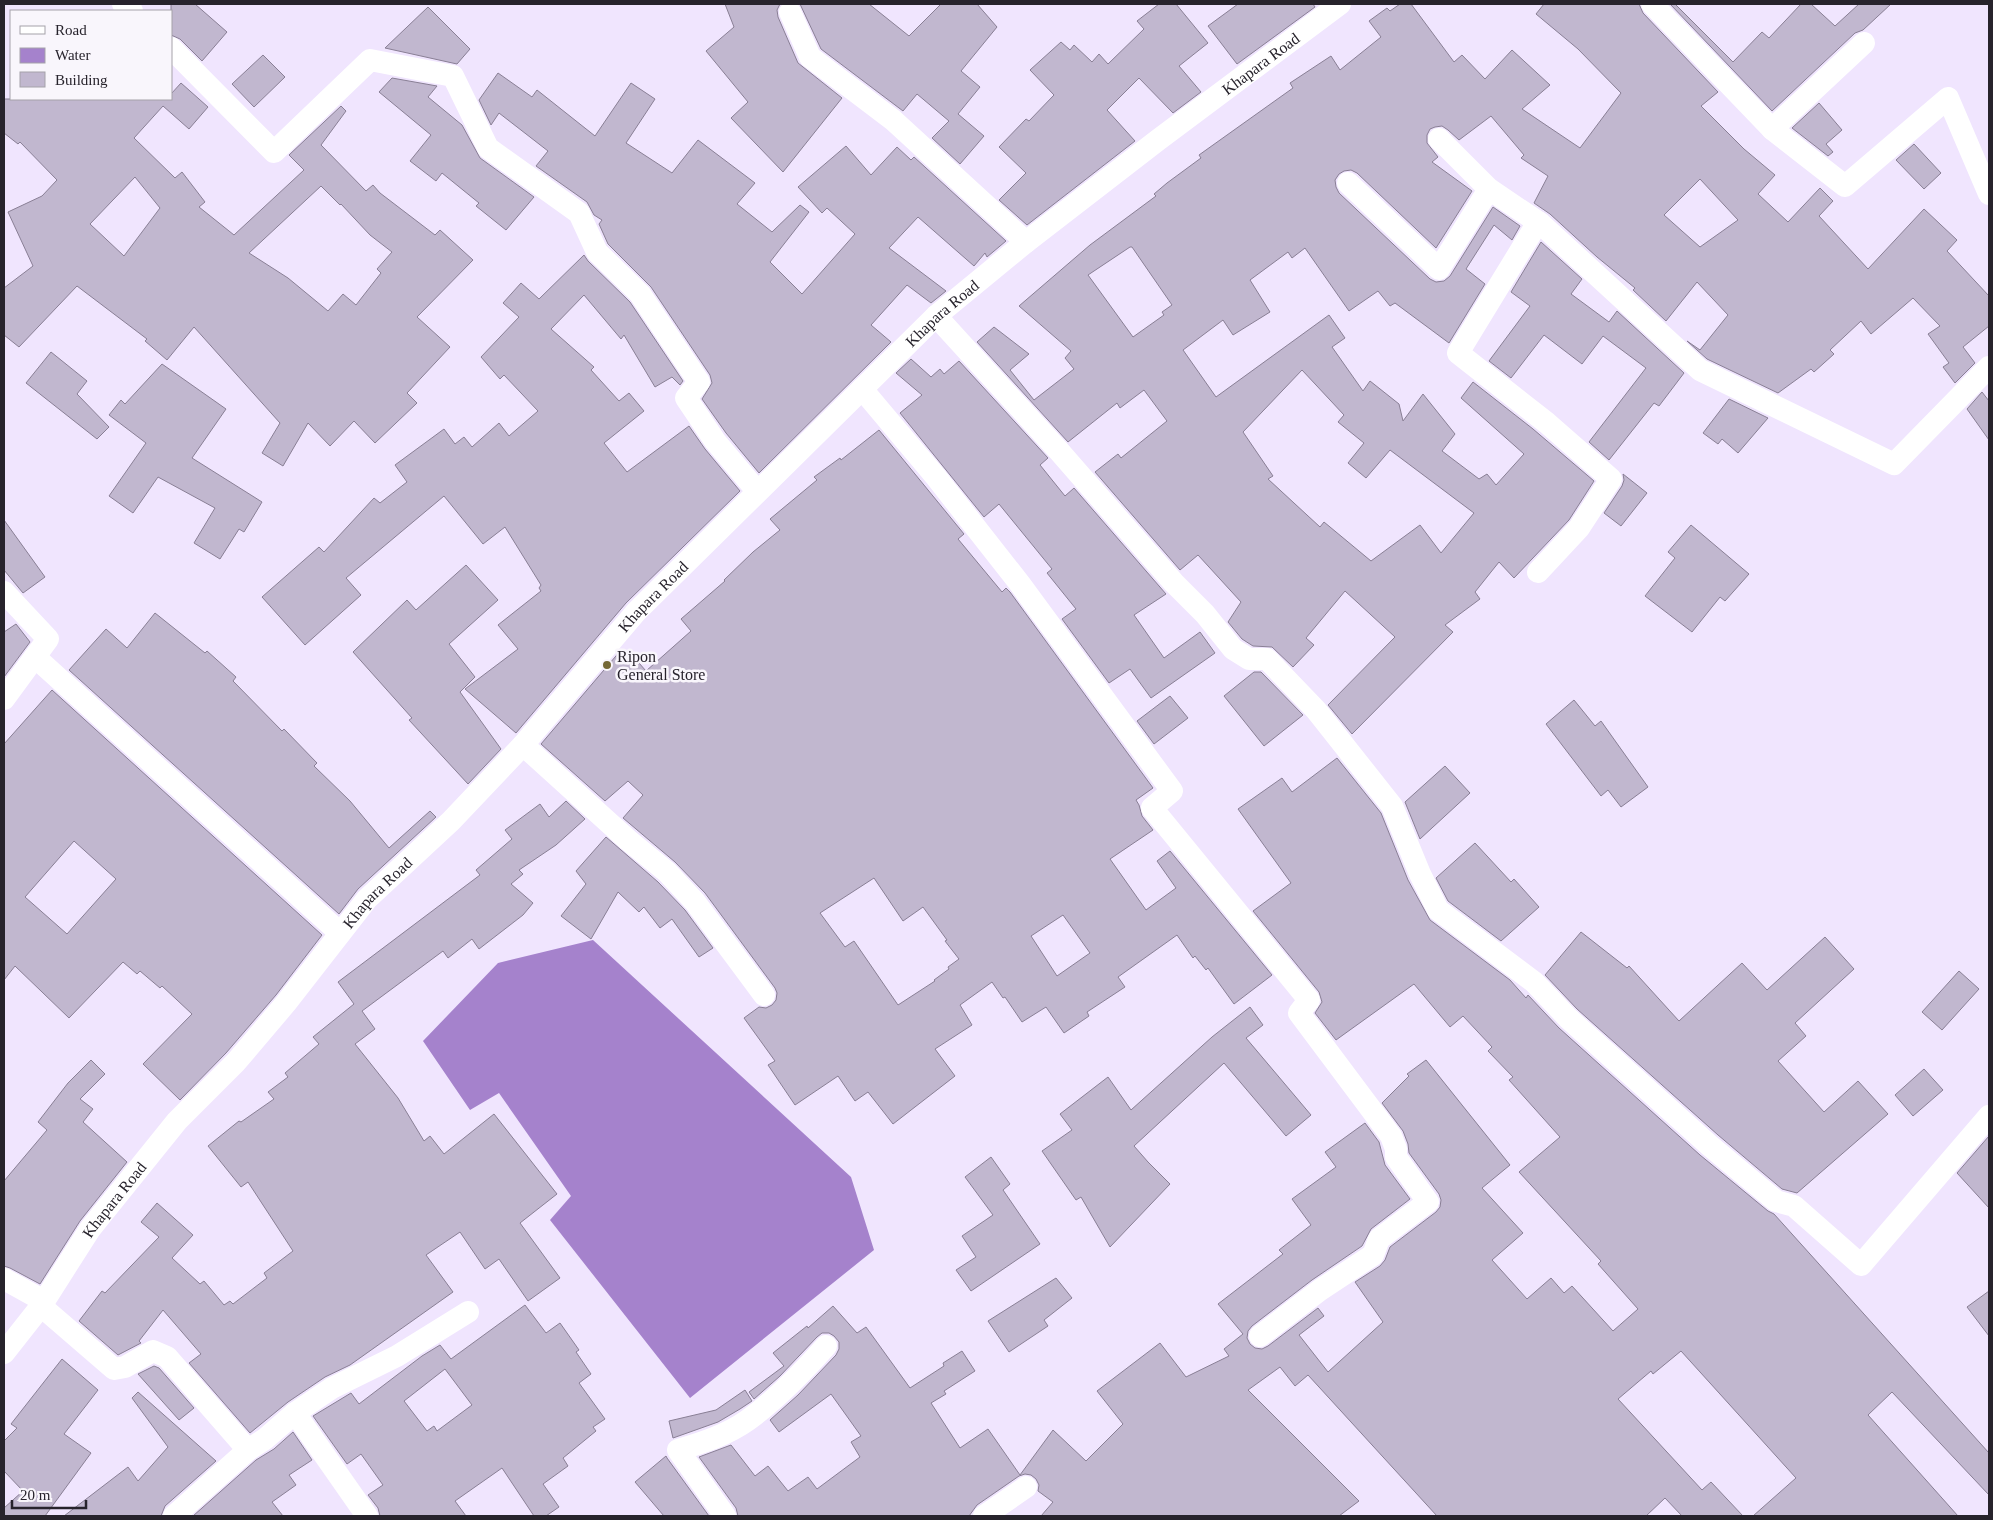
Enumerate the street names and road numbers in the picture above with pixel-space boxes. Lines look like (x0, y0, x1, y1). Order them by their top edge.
street label: Khapara Road (1219, 29, 1303, 98)
street label: Khapara Road (902, 277, 982, 350)
street label: Khapara Road (615, 558, 691, 636)
street label: Khapara Road (340, 854, 415, 932)
street label: Khapara Road (79, 1159, 150, 1241)

